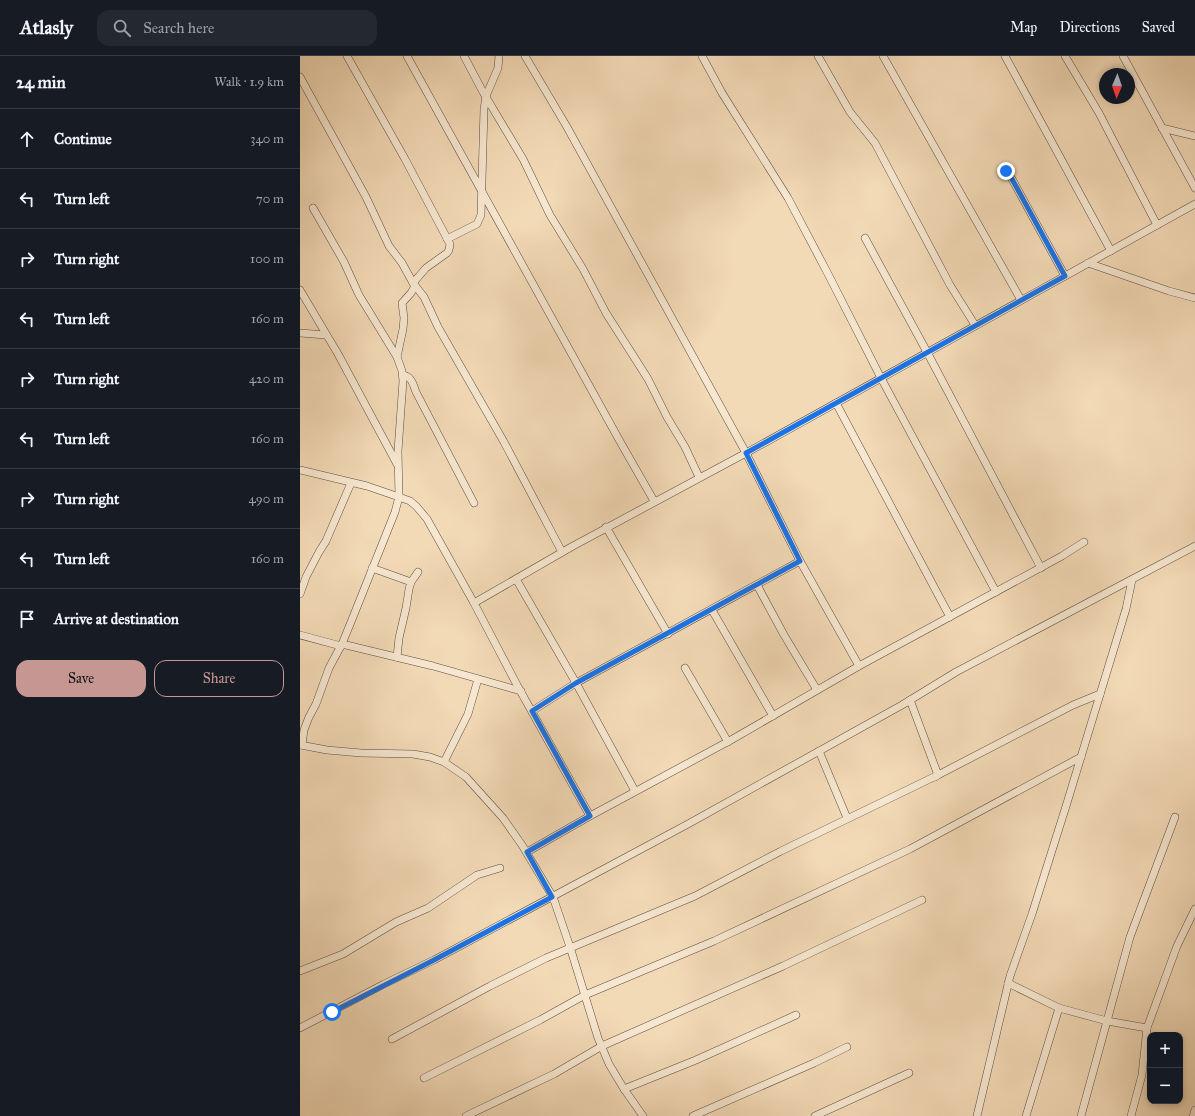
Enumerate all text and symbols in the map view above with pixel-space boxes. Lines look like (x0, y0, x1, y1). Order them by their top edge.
search box (97, 10, 377, 46)
text: Atlasly (20, 16, 73, 39)
icon: search (111, 17, 133, 39)
text: Search here (143, 19, 214, 37)
text: Map (1010, 19, 1037, 36)
text: Directions (1059, 19, 1120, 36)
text: Saved (1142, 19, 1175, 36)
north arrow (1099, 68, 1135, 104)
text: 24 min (16, 72, 66, 93)
text: Walk · 1.9 km (214, 74, 284, 90)
icon: ahead (16, 128, 38, 150)
text: Continue (54, 130, 112, 148)
text: 340 m (250, 131, 284, 147)
route end (997, 162, 1015, 180)
icon: left (16, 188, 38, 210)
text: Turn left (54, 190, 110, 208)
text: 70 m (256, 191, 284, 207)
icon: right (16, 248, 38, 270)
text: Turn right (54, 250, 119, 268)
text: 100 m (250, 251, 284, 267)
icon: left (16, 308, 38, 330)
text: Turn left (54, 310, 110, 328)
text: 160 m (251, 311, 284, 327)
icon: right (16, 368, 38, 390)
text: Turn right (54, 370, 119, 388)
text: 420 m (249, 371, 284, 387)
icon: left (16, 428, 38, 450)
text: Turn left (54, 430, 110, 448)
text: 160 m (251, 431, 284, 447)
icon: right (16, 488, 38, 510)
text: Turn right (54, 490, 119, 508)
text: 490 m (248, 491, 284, 507)
icon: left (16, 548, 38, 570)
text: Turn left (54, 550, 110, 568)
text: 160 m (251, 551, 284, 567)
icon: arrive (16, 608, 38, 630)
text: Arrive at destination (54, 610, 179, 628)
button: Save (16, 660, 146, 697)
button: Share (154, 660, 284, 697)
route start (323, 1003, 341, 1021)
map controls (1147, 1032, 1183, 1104)
button: + (1147, 1032, 1183, 1068)
button: − (1147, 1068, 1183, 1104)

